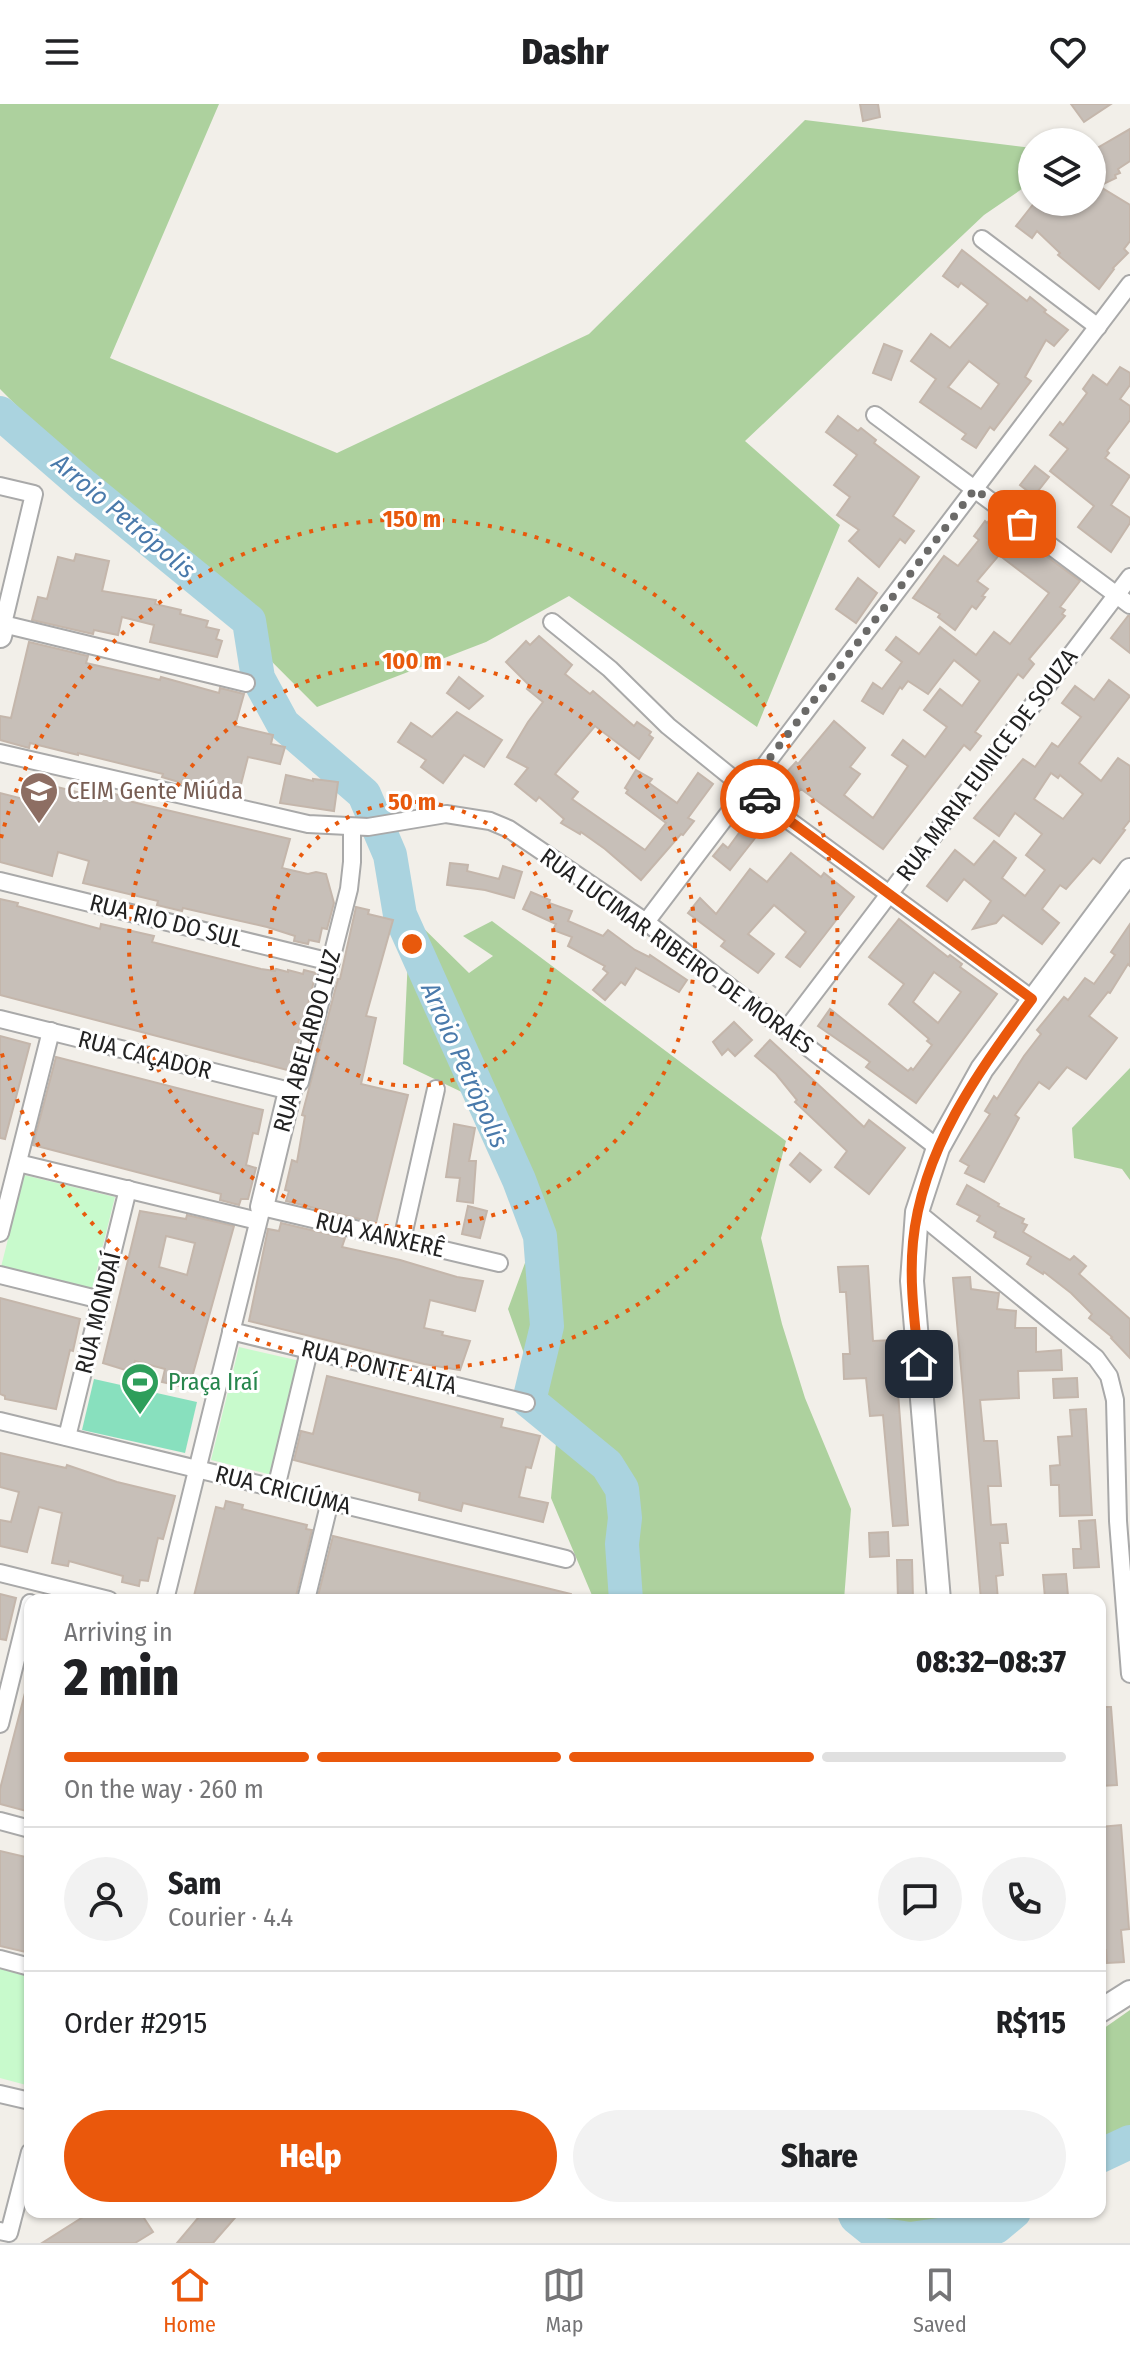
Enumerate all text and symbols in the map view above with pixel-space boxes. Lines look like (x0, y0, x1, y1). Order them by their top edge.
icon: menu (40, 30, 84, 74)
text: Dashr (522, 30, 608, 74)
icon: heart (1046, 30, 1090, 74)
map controls (1018, 128, 1106, 216)
button: layers (1018, 128, 1106, 216)
water label: Arroio Petrópolis (45, 447, 202, 585)
pin (988, 490, 1056, 558)
icon: bag (1000, 502, 1044, 546)
text: 150 m (383, 505, 441, 533)
street label: RUA MARIA EUNICE DE SOUZA (891, 643, 1084, 887)
text: 100 m (382, 647, 442, 675)
courier (720, 759, 800, 839)
school or university icon: CEIM Gente Miúda (18, 770, 60, 825)
place label: CEIM Gente Miúda (67, 777, 243, 805)
icon: car (738, 777, 782, 821)
text: 50 m (388, 788, 436, 816)
street label: RUA LUCIMAR RIBEIRO DE MORAES (535, 842, 819, 1060)
street label: RUA RIO DO SUL (87, 888, 246, 954)
centre of rings (398, 930, 426, 958)
street label: RUA ABELARDO LUZ (268, 947, 346, 1135)
water label: Arroio Petrópolis (414, 977, 515, 1153)
street label: RUA CAÇADOR (75, 1025, 215, 1085)
street label: RUA XANXERÊ (313, 1207, 447, 1263)
street label: RUA MONDAÍ (68, 1249, 127, 1377)
pin (885, 1330, 953, 1398)
street label: RUA PONTE ALTA (298, 1334, 460, 1400)
icon: home (897, 1342, 941, 1386)
sports icon: Praça Iraí (119, 1361, 161, 1416)
place label: Praça Iraí (168, 1368, 259, 1396)
street label: RUA CRICIÚMA (212, 1459, 354, 1520)
text: Arriving in (64, 1617, 173, 1648)
text: 08:32–08:37 (916, 1644, 1066, 1680)
text: 2 min (64, 1646, 179, 1709)
text: On the way · 260 m (64, 1774, 264, 1805)
button: person (64, 1857, 148, 1941)
button: chat (878, 1857, 962, 1941)
button: phone (982, 1857, 1066, 1941)
text: Sam (168, 1866, 221, 1902)
text: Courier · 4.4 (168, 1902, 293, 1933)
text: Order #2915 (64, 2005, 207, 2041)
text: R$115 (996, 2005, 1066, 2041)
button: Help (64, 2110, 557, 2202)
button: Share (573, 2110, 1066, 2202)
tab: Home (163, 2263, 216, 2338)
tab: Map (542, 2263, 586, 2338)
tab: Saved (913, 2263, 967, 2338)

